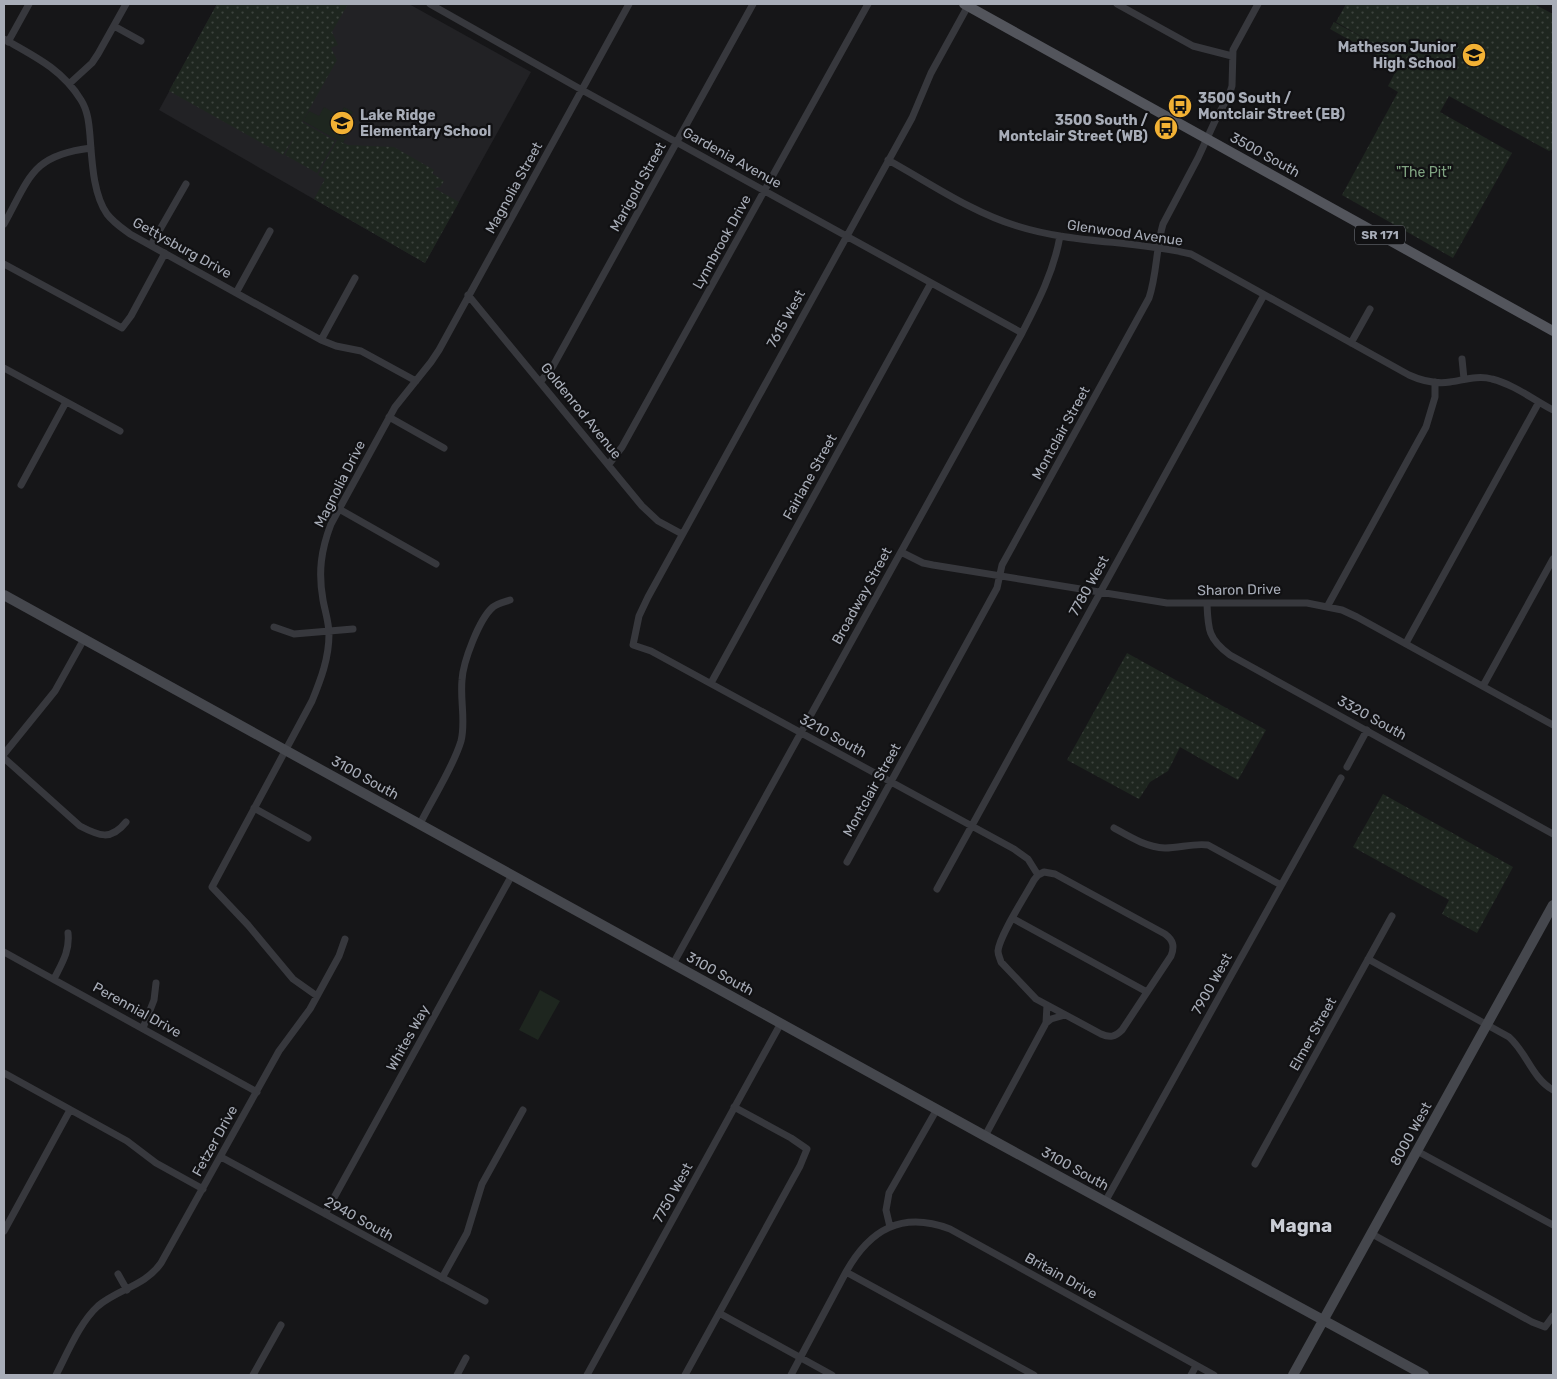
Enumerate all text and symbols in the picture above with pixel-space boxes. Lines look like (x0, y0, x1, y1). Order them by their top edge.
place label: Matheson Junior High School (1338, 39, 1457, 72)
school or university icon: Matheson Junior High School (1461, 42, 1487, 68)
place label: 3500 South / Montclair Street (EB) (1198, 90, 1345, 123)
bus stop icon: 3500 South / Montclair Street (EB) (1167, 93, 1193, 119)
place label: Lake Ridge Elementary School (360, 107, 491, 140)
school or university icon: Lake Ridge Elementary School (329, 110, 355, 136)
place label: 3500 South / Montclair Street (WB) (999, 112, 1149, 145)
bus stop icon: 3500 South / Montclair Street (WB) (1153, 115, 1179, 141)
street label: Gardenia Avenue (680, 124, 784, 192)
street label: 3500 South (1227, 129, 1303, 181)
street label: Magnolia Street (482, 139, 546, 237)
street label: Marigold Street (606, 139, 670, 235)
park label: "The Pit" (1396, 164, 1452, 181)
street label: Lynnbrook Drive (689, 192, 755, 292)
street label: Gettysburg Drive (130, 214, 235, 282)
street label: Glenwood Avenue (1066, 216, 1184, 250)
road number: SR 171 (1355, 226, 1405, 244)
street label: 7615 West (763, 287, 809, 351)
street label: Goldenrod Avenue (537, 359, 625, 463)
street label: Montclair Street (1028, 383, 1094, 483)
street label: Fairlane Street (779, 431, 841, 523)
street label: Magnolia Drive (311, 438, 369, 530)
street label: Broadway Street (828, 544, 896, 648)
street label: 7780 West (1065, 552, 1113, 619)
street label: Sharon Drive (1197, 581, 1281, 599)
street label: 3320 South (1334, 692, 1410, 744)
street label: 3210 South (796, 711, 870, 761)
street label: Montclair Street (839, 740, 905, 840)
street label: 3100 South (328, 752, 402, 804)
street label: 3100 South (683, 948, 757, 1000)
street label: 7900 West (1188, 950, 1236, 1018)
street label: Perennial Drive (90, 979, 184, 1041)
street label: Elmer Street (1286, 994, 1340, 1074)
street label: Whites Way (383, 1002, 433, 1074)
street label: 8000 West (1387, 1099, 1436, 1169)
street label: Fetzer Drive (189, 1103, 241, 1179)
street label: 3100 South (1038, 1143, 1112, 1195)
street label: 7750 West (650, 1159, 697, 1226)
street label: 2940 South (321, 1193, 397, 1245)
district label: Magna (1270, 1214, 1332, 1237)
street label: Britain Drive (1022, 1249, 1100, 1303)

